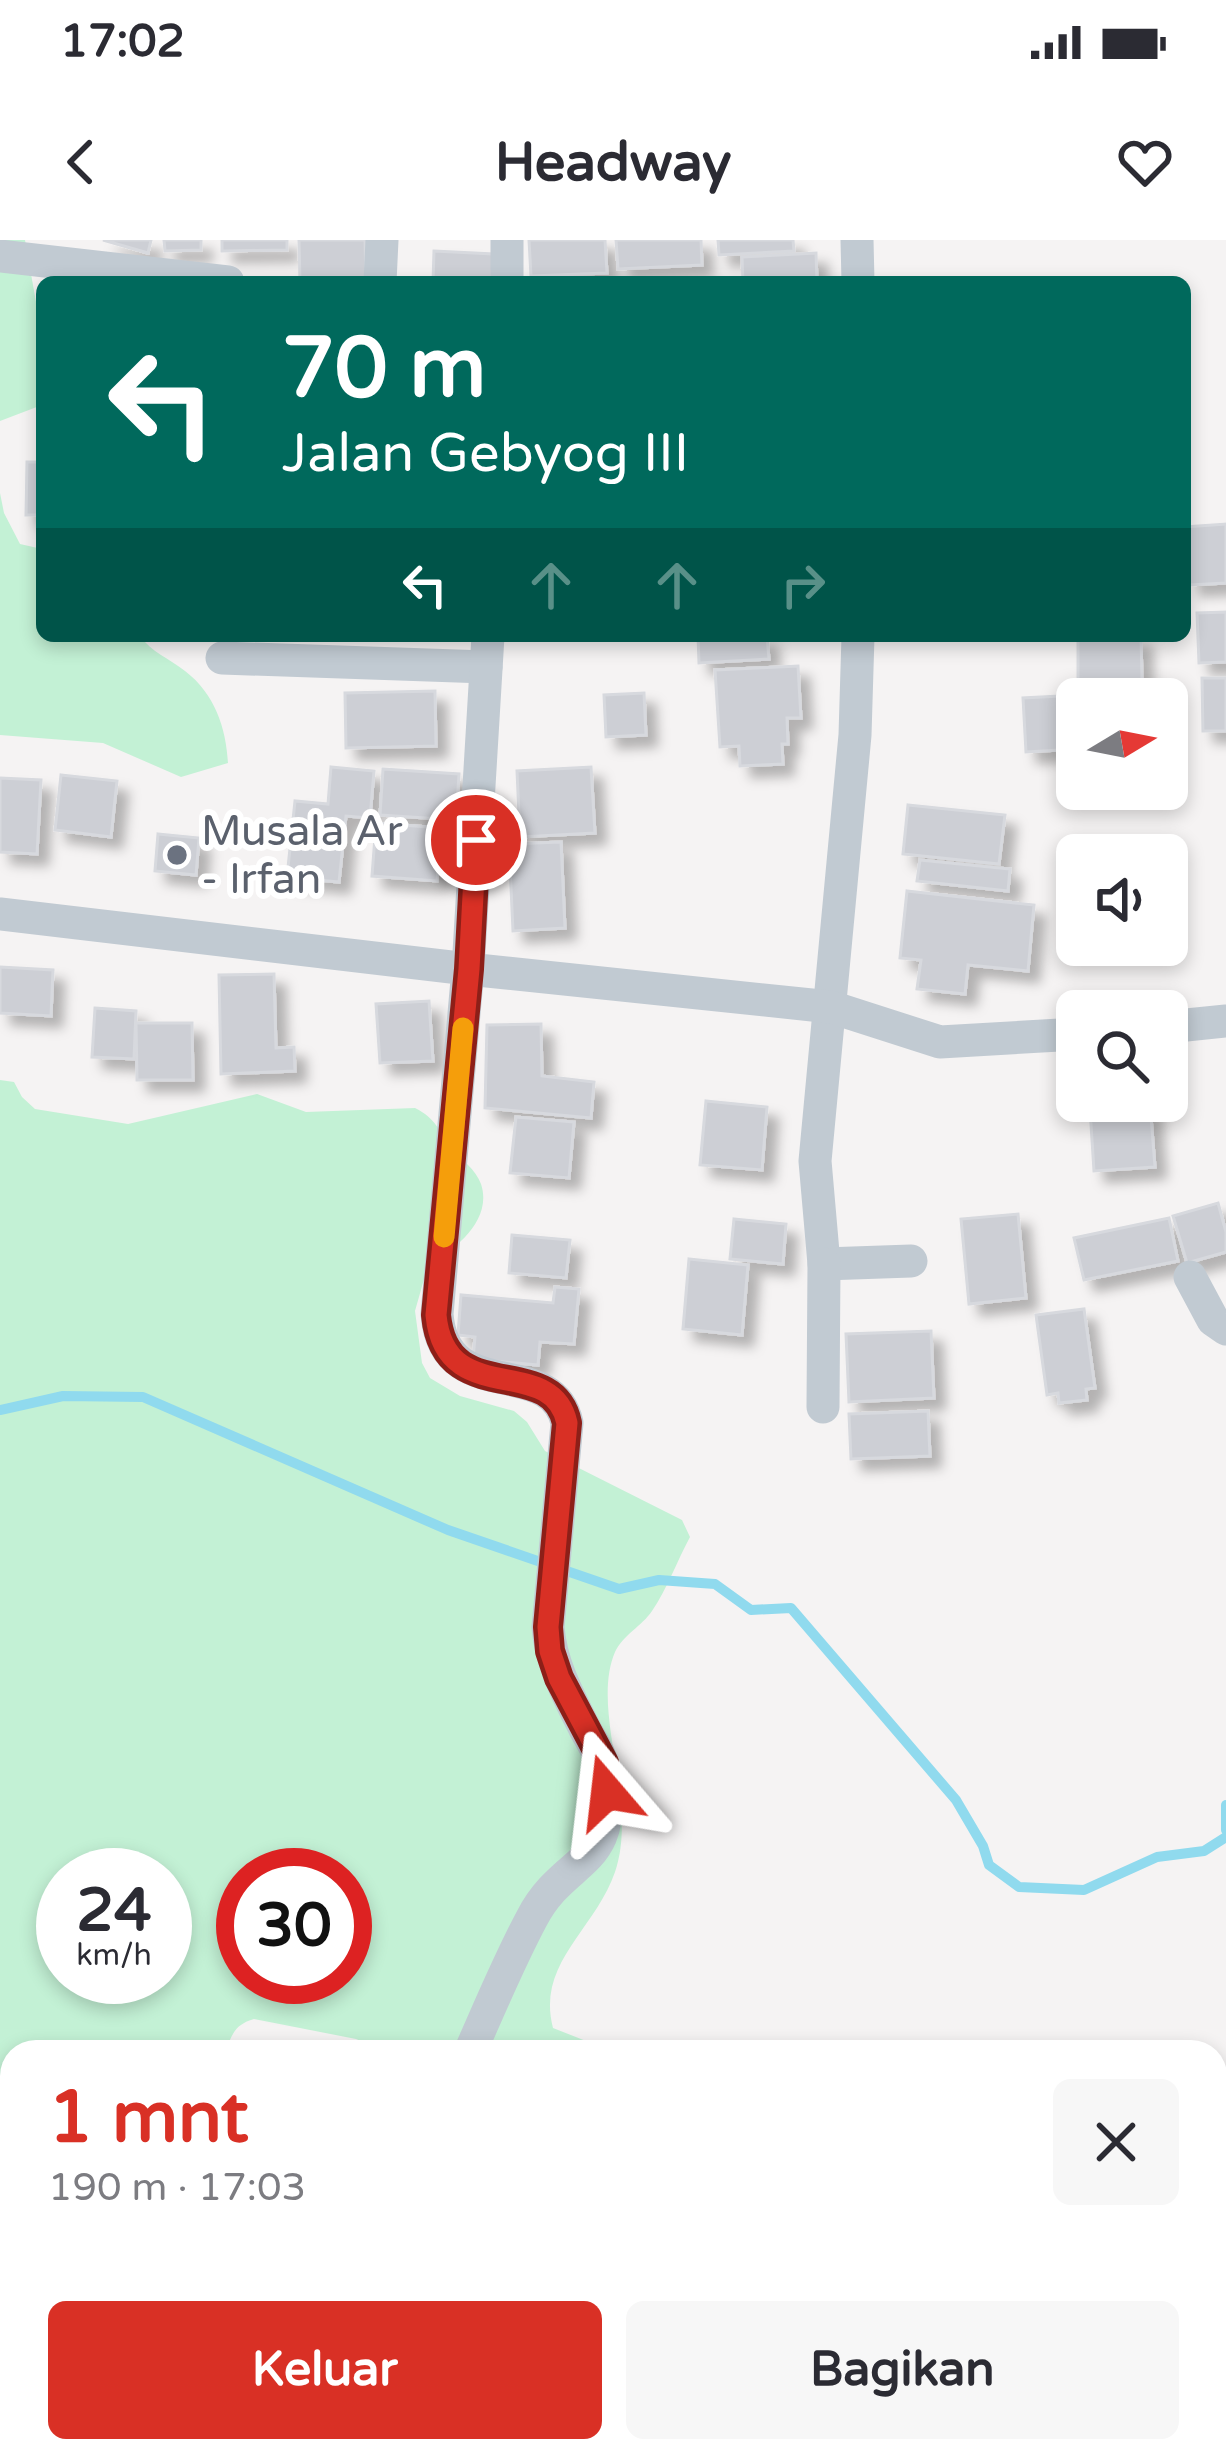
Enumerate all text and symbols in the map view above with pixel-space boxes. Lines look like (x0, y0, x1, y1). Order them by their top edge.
text: 17:02 (60, 15, 185, 69)
icon: back (48, 129, 114, 195)
icon: heart (1112, 129, 1178, 195)
text: Headway (495, 130, 731, 195)
text: 70 m (282, 319, 486, 420)
icon: left (84, 324, 240, 480)
text: Jalan Gebyog III (282, 421, 689, 486)
icon: left (392, 552, 458, 618)
icon: ahead (518, 552, 584, 618)
icon: ahead (644, 552, 710, 618)
icon: right (770, 552, 836, 618)
north arrow (1056, 678, 1188, 810)
map controls (1056, 678, 1188, 1122)
pin (425, 789, 527, 891)
place label: Musala Ar - Irfan (201, 806, 403, 905)
icon: arrive (443, 807, 509, 873)
button: sound (1056, 834, 1188, 966)
marker: Musala Ar - Irfan (164, 842, 190, 868)
button: search (1056, 990, 1188, 1122)
position arrow (544, 1729, 670, 1855)
speed limit sign: 30 (216, 1848, 372, 2004)
text: 24 (76, 1875, 152, 1947)
text: km/h (76, 1937, 152, 1974)
text: 1 mnt (48, 2075, 249, 2162)
button: close (1053, 2079, 1179, 2205)
text: 190 m · 17:03 (48, 2164, 306, 2211)
button: Keluar (48, 2301, 602, 2439)
button: Bagikan (626, 2301, 1179, 2439)

